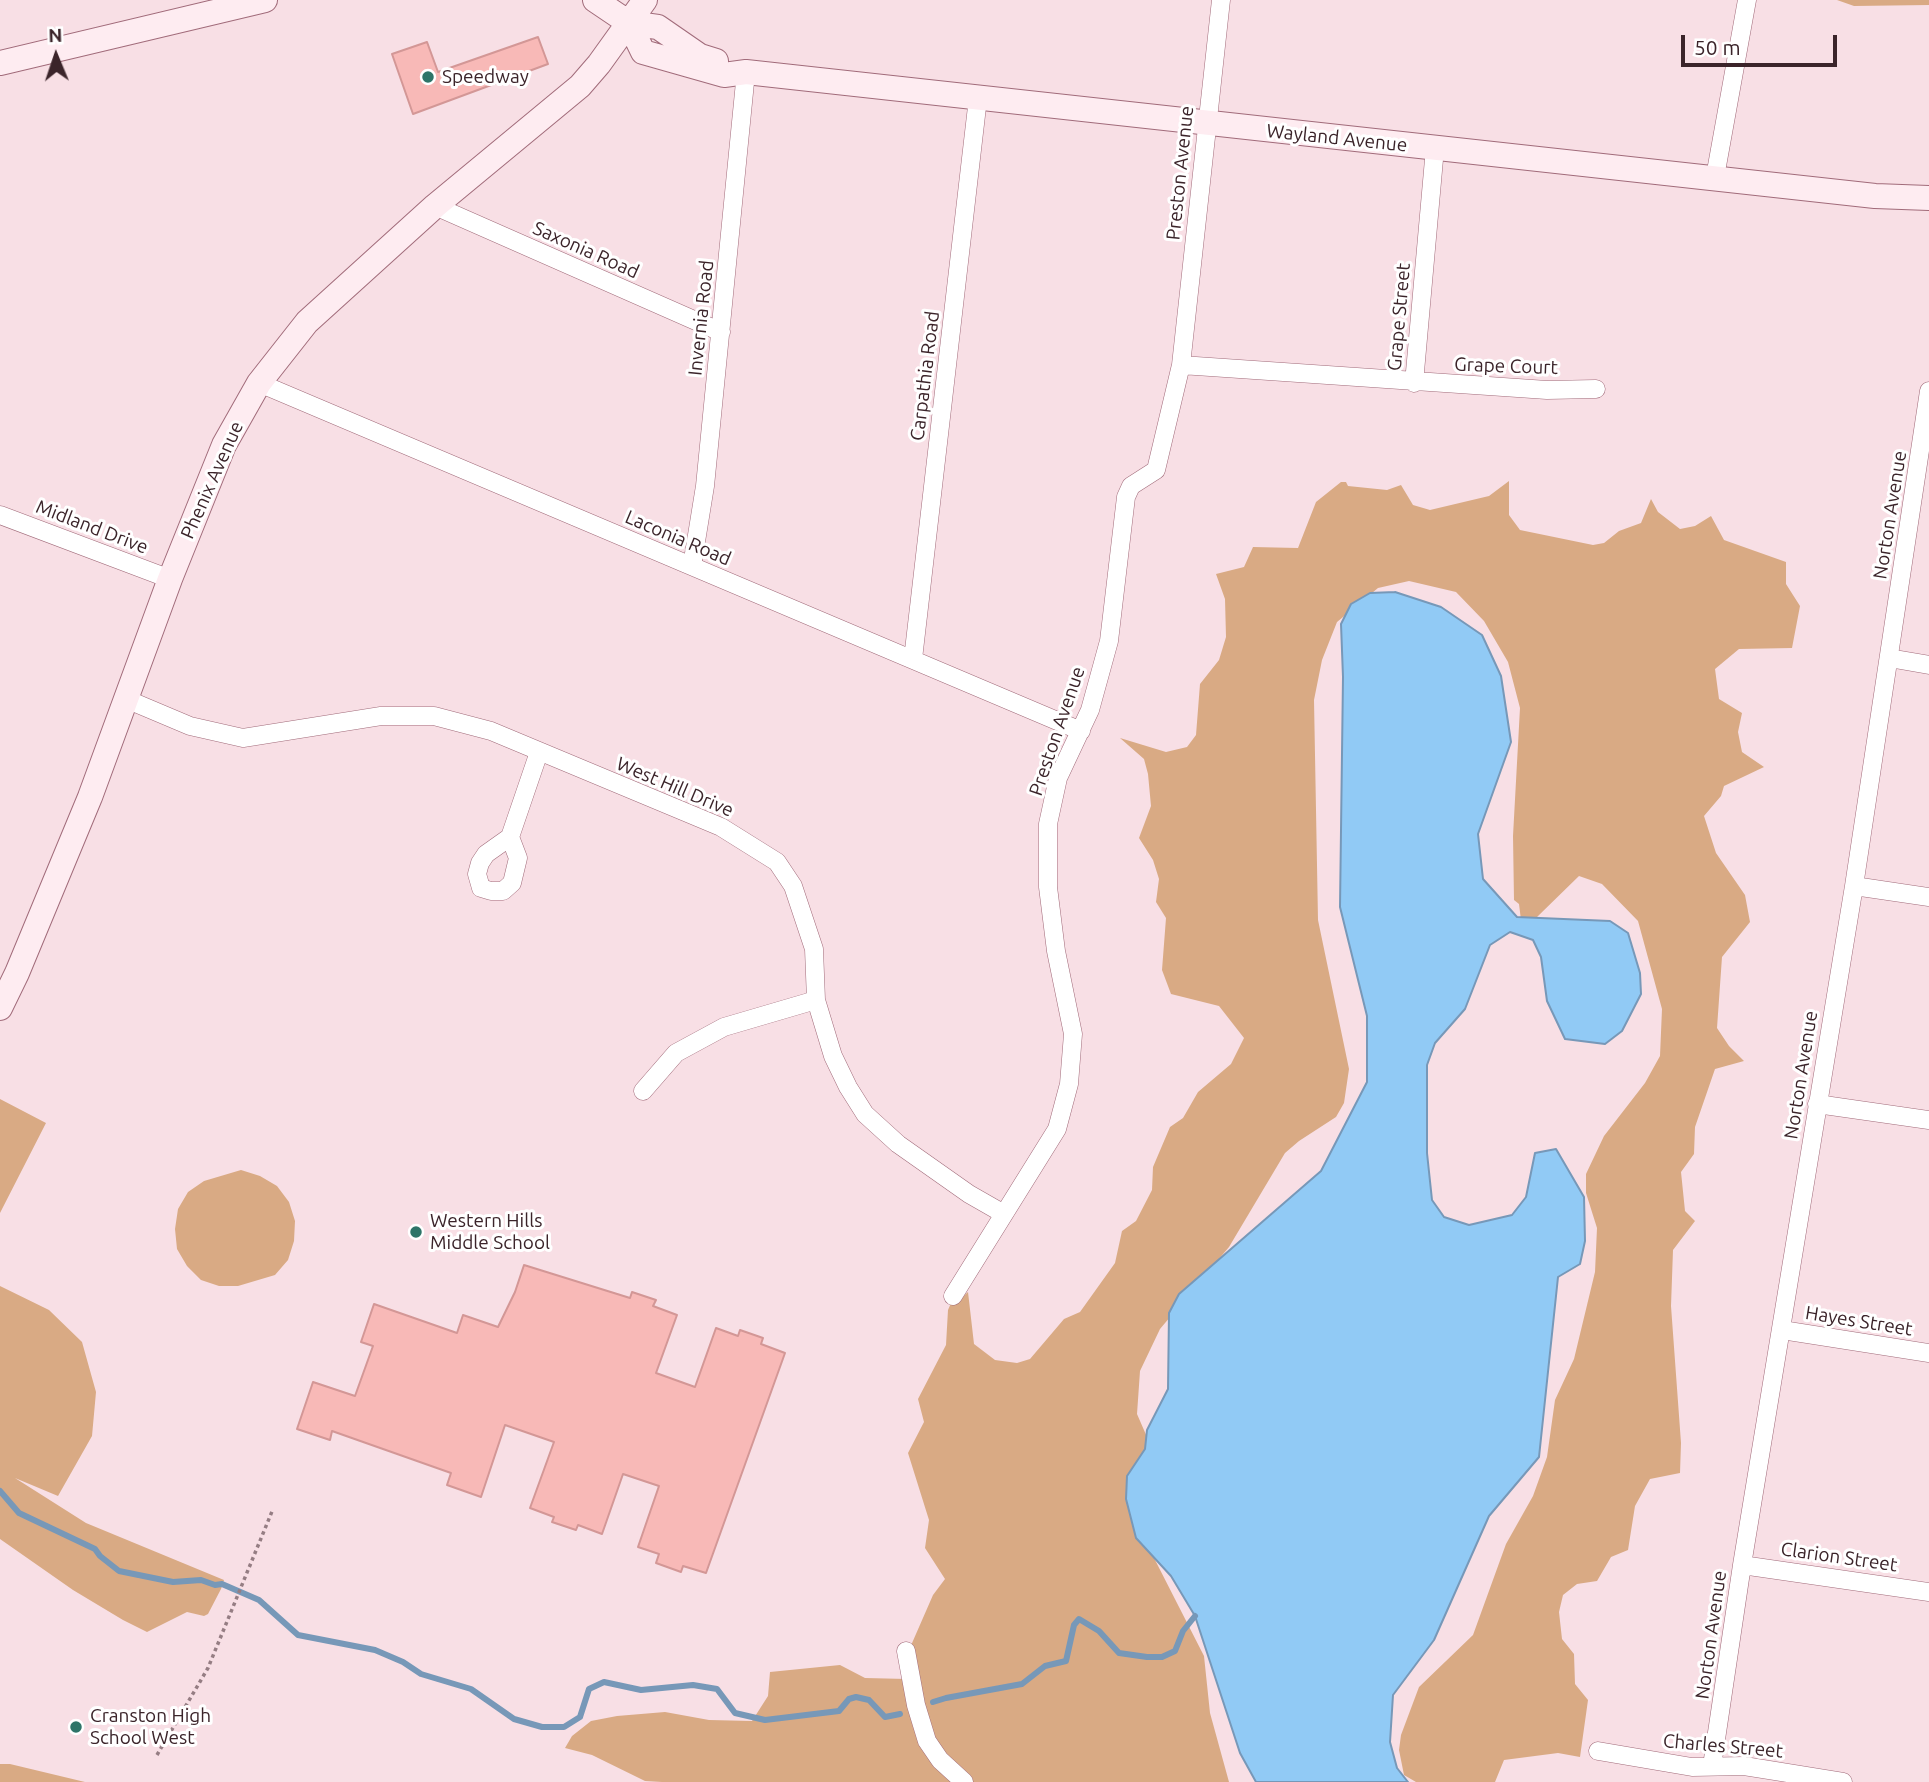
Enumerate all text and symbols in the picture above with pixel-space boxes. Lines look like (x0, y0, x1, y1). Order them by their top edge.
north arrow (21, 21, 91, 91)
scale bar (1684, 21, 1840, 65)
text: N (48, 24, 63, 46)
text: 50 m (1694, 35, 1741, 59)
place label: Speedway (442, 66, 529, 88)
marker: Speedway (420, 69, 436, 85)
street label: Preston Avenue (1162, 105, 1198, 241)
street label: Wayland Avenue (1266, 119, 1408, 157)
street label: Saxonia Road (529, 216, 643, 284)
street label: Invernia Road (684, 259, 718, 377)
street label: Grape Street (1383, 262, 1415, 372)
street label: Carpathia Road (906, 310, 944, 442)
street label: Grape Court (1454, 353, 1558, 379)
street label: Phenix Avenue (176, 418, 248, 542)
street label: Norton Avenue (1869, 449, 1911, 581)
street label: Midland Drive (33, 495, 151, 559)
street label: Laconia Road (622, 505, 734, 571)
street label: Preston Avenue (1024, 663, 1090, 799)
street label: West Hill Drive (613, 752, 737, 822)
street label: Norton Avenue (1780, 1009, 1822, 1141)
place label: Western Hills Middle School (430, 1210, 550, 1254)
marker: Western Hills Middle School (408, 1224, 424, 1240)
street label: Hayes Street (1804, 1301, 1914, 1341)
street label: Clarion Street (1779, 1538, 1899, 1576)
street label: Norton Avenue (1691, 1569, 1731, 1701)
place label: Cranston High School West (90, 1705, 211, 1749)
marker: Cranston High School West (68, 1719, 84, 1735)
street label: Charles Street (1662, 1729, 1784, 1763)

